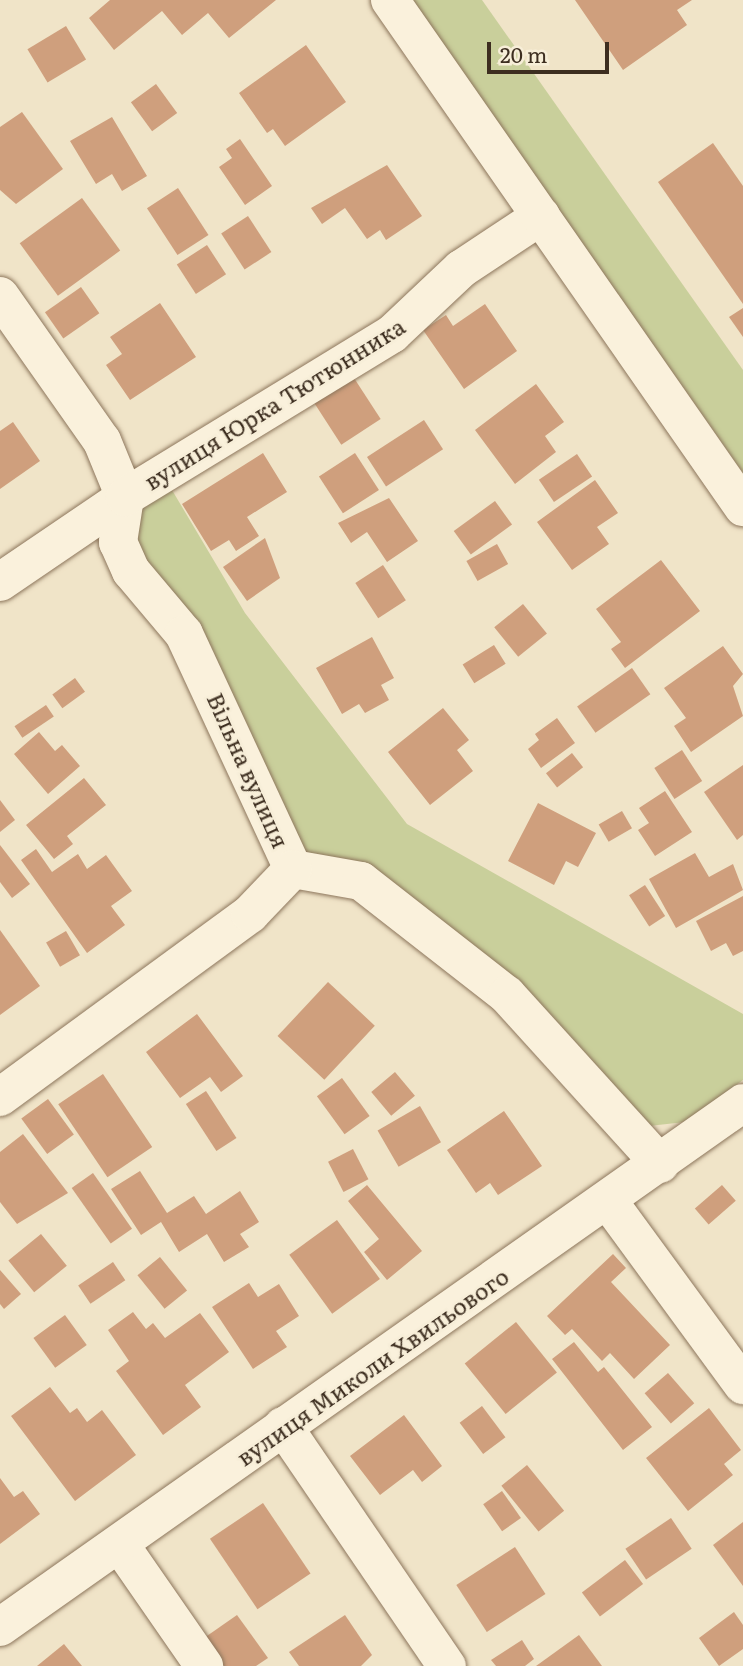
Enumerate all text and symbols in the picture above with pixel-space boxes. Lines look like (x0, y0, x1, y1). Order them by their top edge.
scale bar (491, 28, 614, 72)
text: 20 m (500, 38, 547, 69)
street label: вулиця Юрка Тютюнника (139, 311, 409, 495)
street label: Вільна вулиця (202, 688, 296, 852)
street label: вулиця Миколи Хвильового (231, 1261, 513, 1471)

